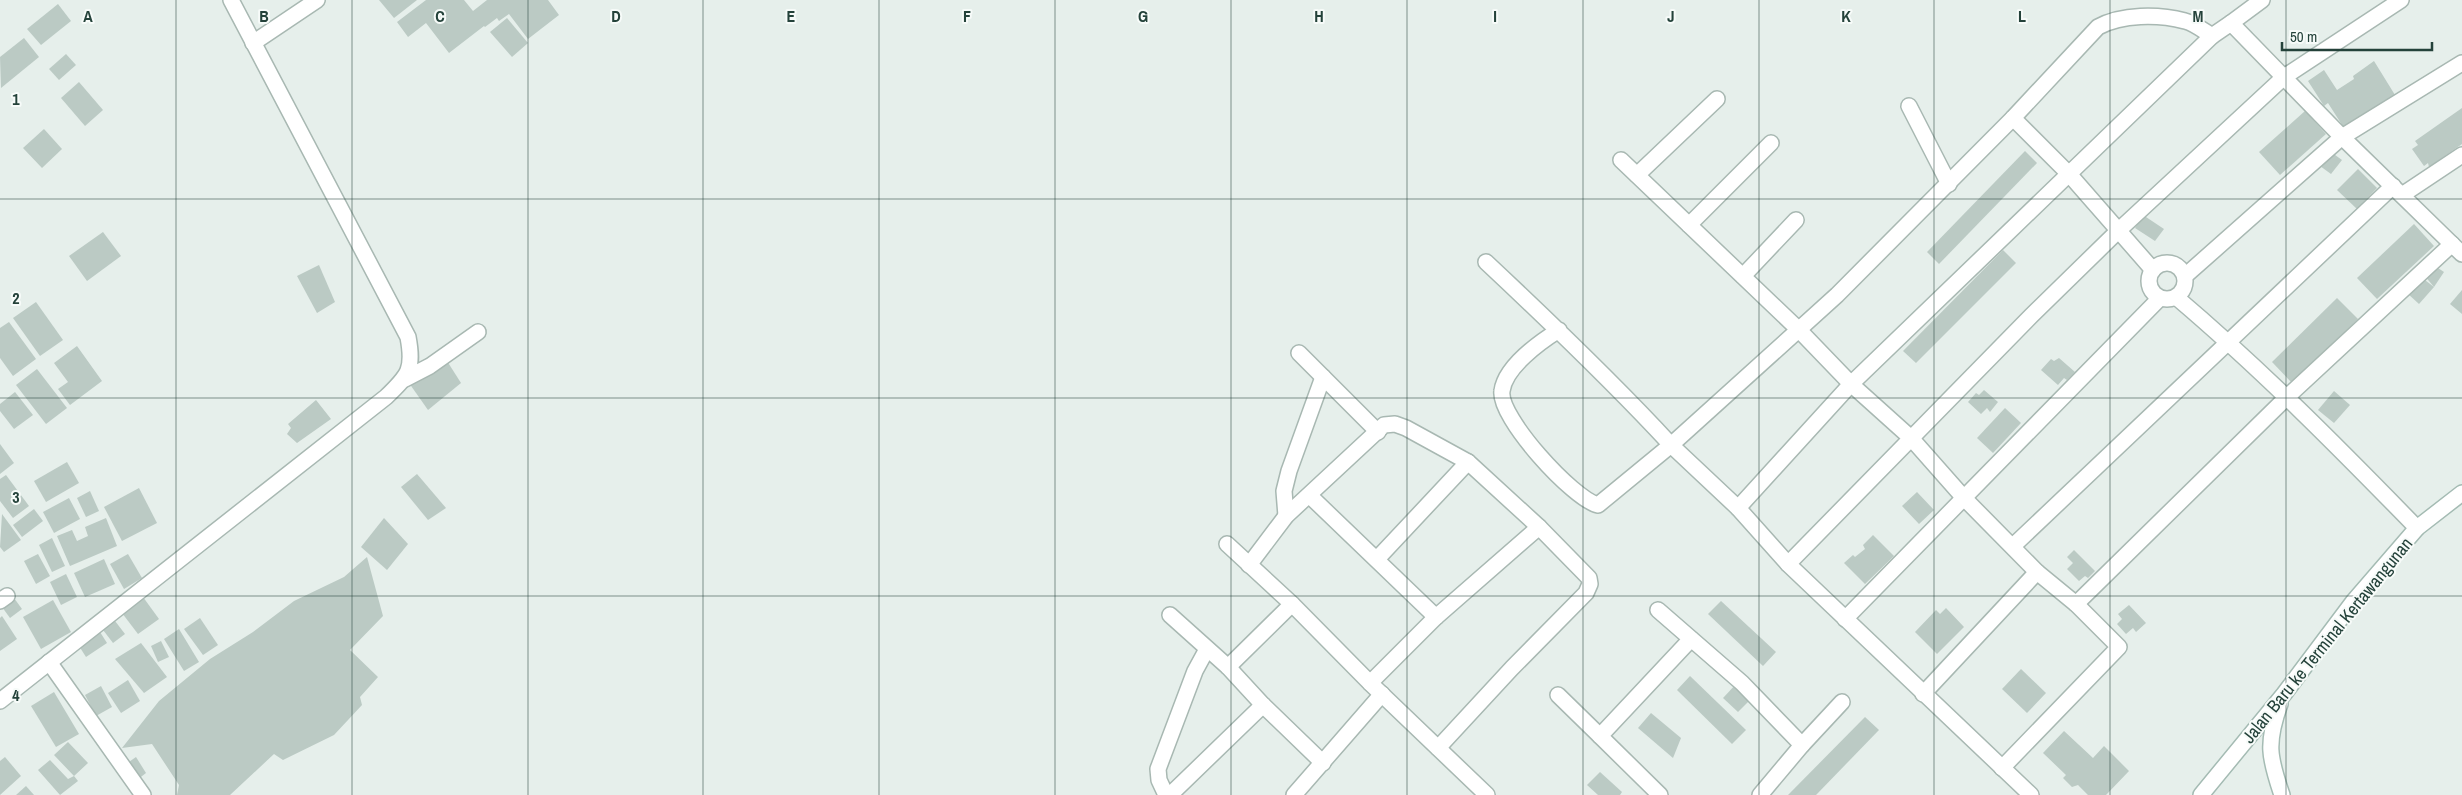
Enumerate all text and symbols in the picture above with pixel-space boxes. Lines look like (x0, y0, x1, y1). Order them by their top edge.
text: A (83, 5, 93, 27)
text: B (259, 5, 269, 27)
text: C (435, 5, 445, 27)
text: D (611, 5, 621, 27)
text: E (787, 5, 796, 27)
text: F (963, 5, 971, 27)
text: G (1138, 5, 1148, 27)
text: H (1314, 5, 1324, 27)
text: I (1493, 5, 1497, 27)
text: J (1667, 5, 1675, 27)
text: K (1841, 5, 1851, 27)
text: L (2018, 5, 2026, 27)
text: M (2193, 5, 2204, 27)
scale bar (2282, 20, 2432, 52)
text: 50 m (2290, 26, 2317, 47)
text: 1 (12, 88, 20, 110)
text: 2 (12, 287, 20, 309)
text: 3 (12, 486, 20, 508)
street label: Jalan Baru ke Terminal Kertawangunan (2236, 532, 2418, 748)
text: 4 (12, 684, 20, 706)

